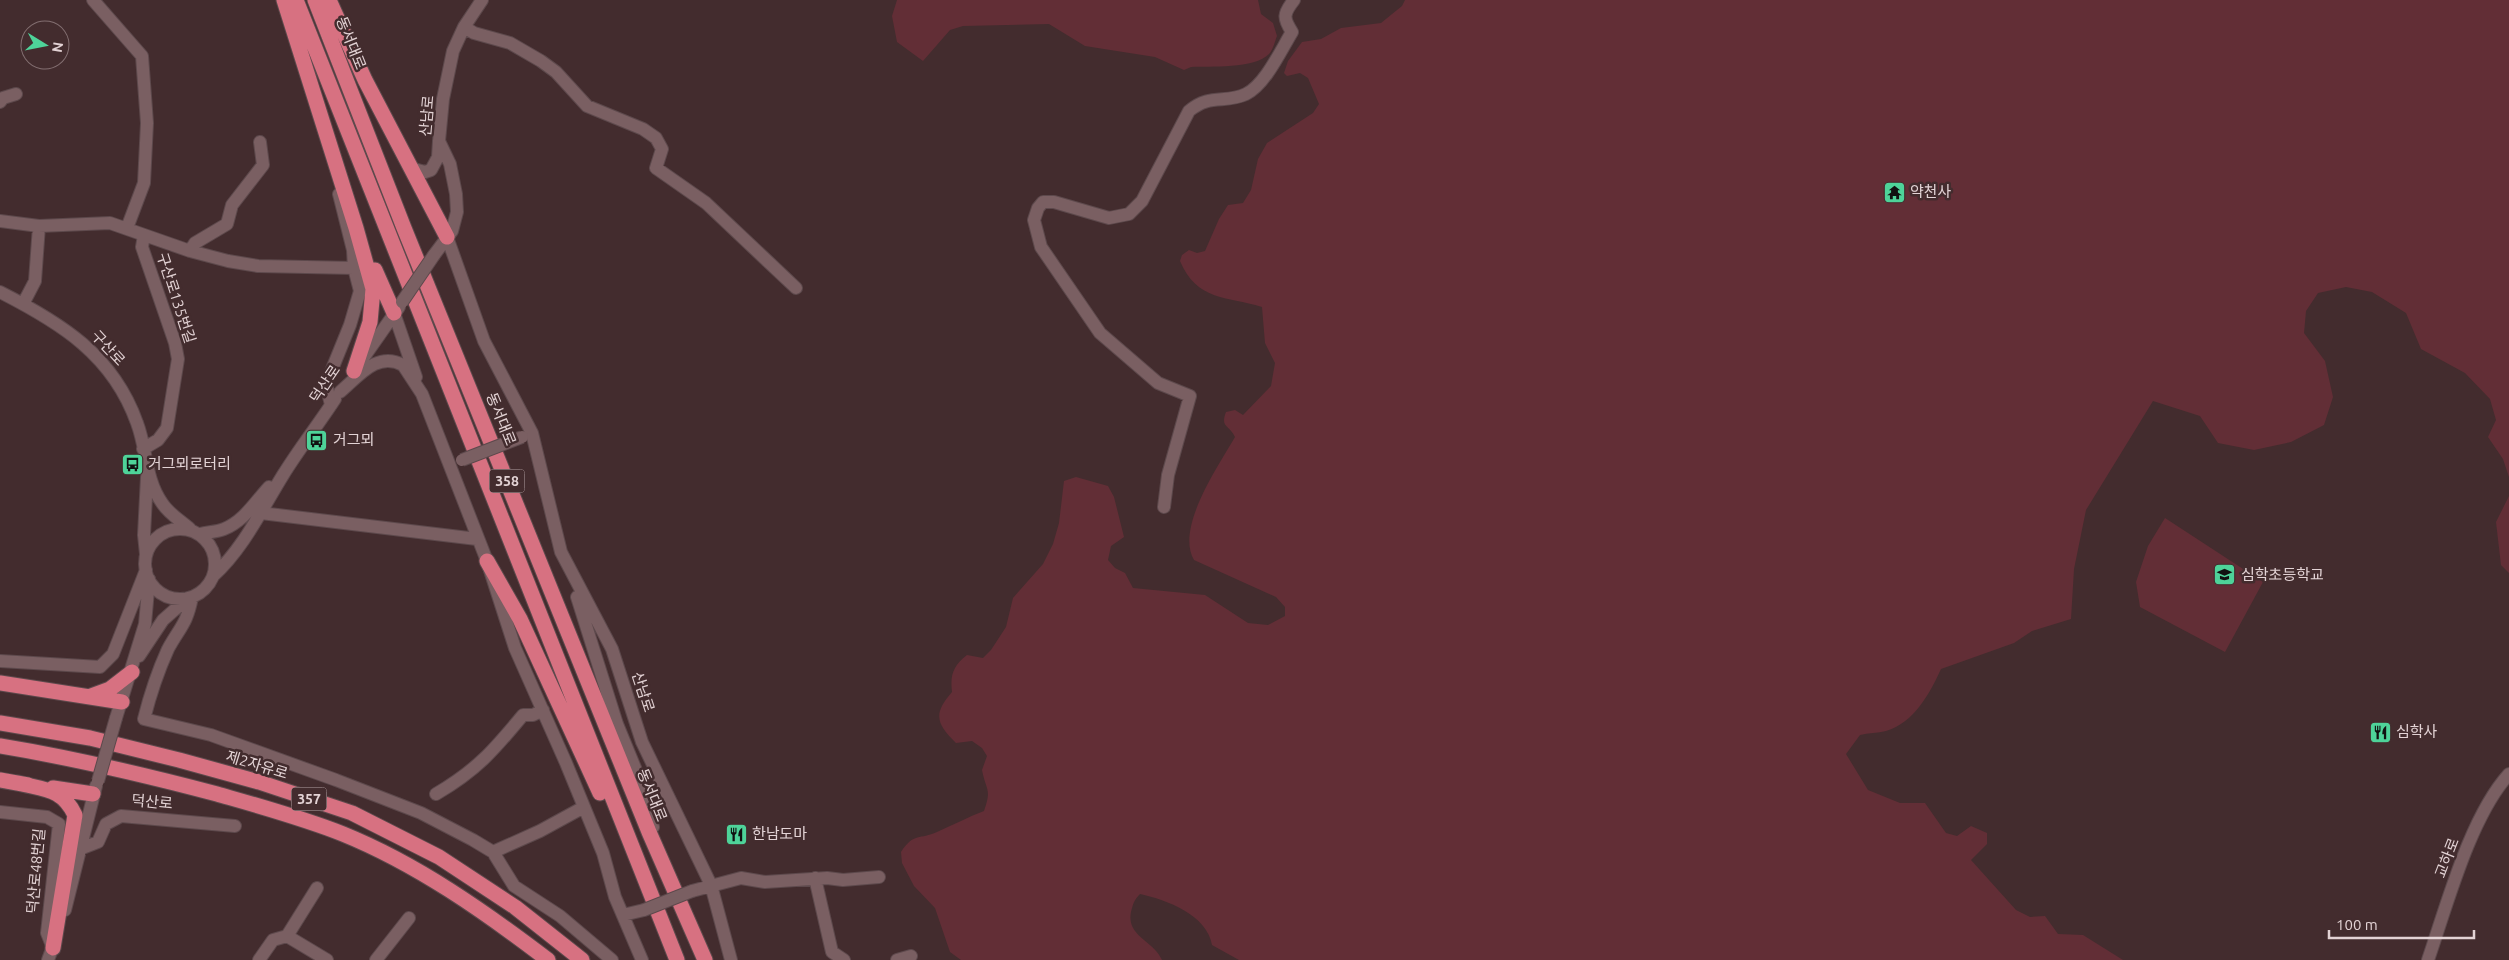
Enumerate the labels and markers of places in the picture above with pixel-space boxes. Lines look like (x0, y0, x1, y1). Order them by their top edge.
temple icon: 약천사 (1882, 180, 1906, 204)
place label: 약천사 (1910, 183, 1952, 200)
bus stop icon: 거그뫼 (305, 428, 329, 452)
place label: 거그뫼 (333, 431, 374, 448)
bus stop icon: 거그뫼로터리 (120, 452, 144, 476)
place label: 거그뫼로터리 (148, 455, 231, 472)
school or university icon: 심학초등학교 (2213, 563, 2237, 587)
place label: 심학초등학교 (2241, 566, 2324, 583)
restaurant icon: 심학사 (2368, 720, 2392, 744)
place label: 심학사 (2396, 723, 2438, 740)
restaurant icon: 한남도마 (724, 822, 748, 846)
place label: 한남도마 (752, 825, 807, 842)

